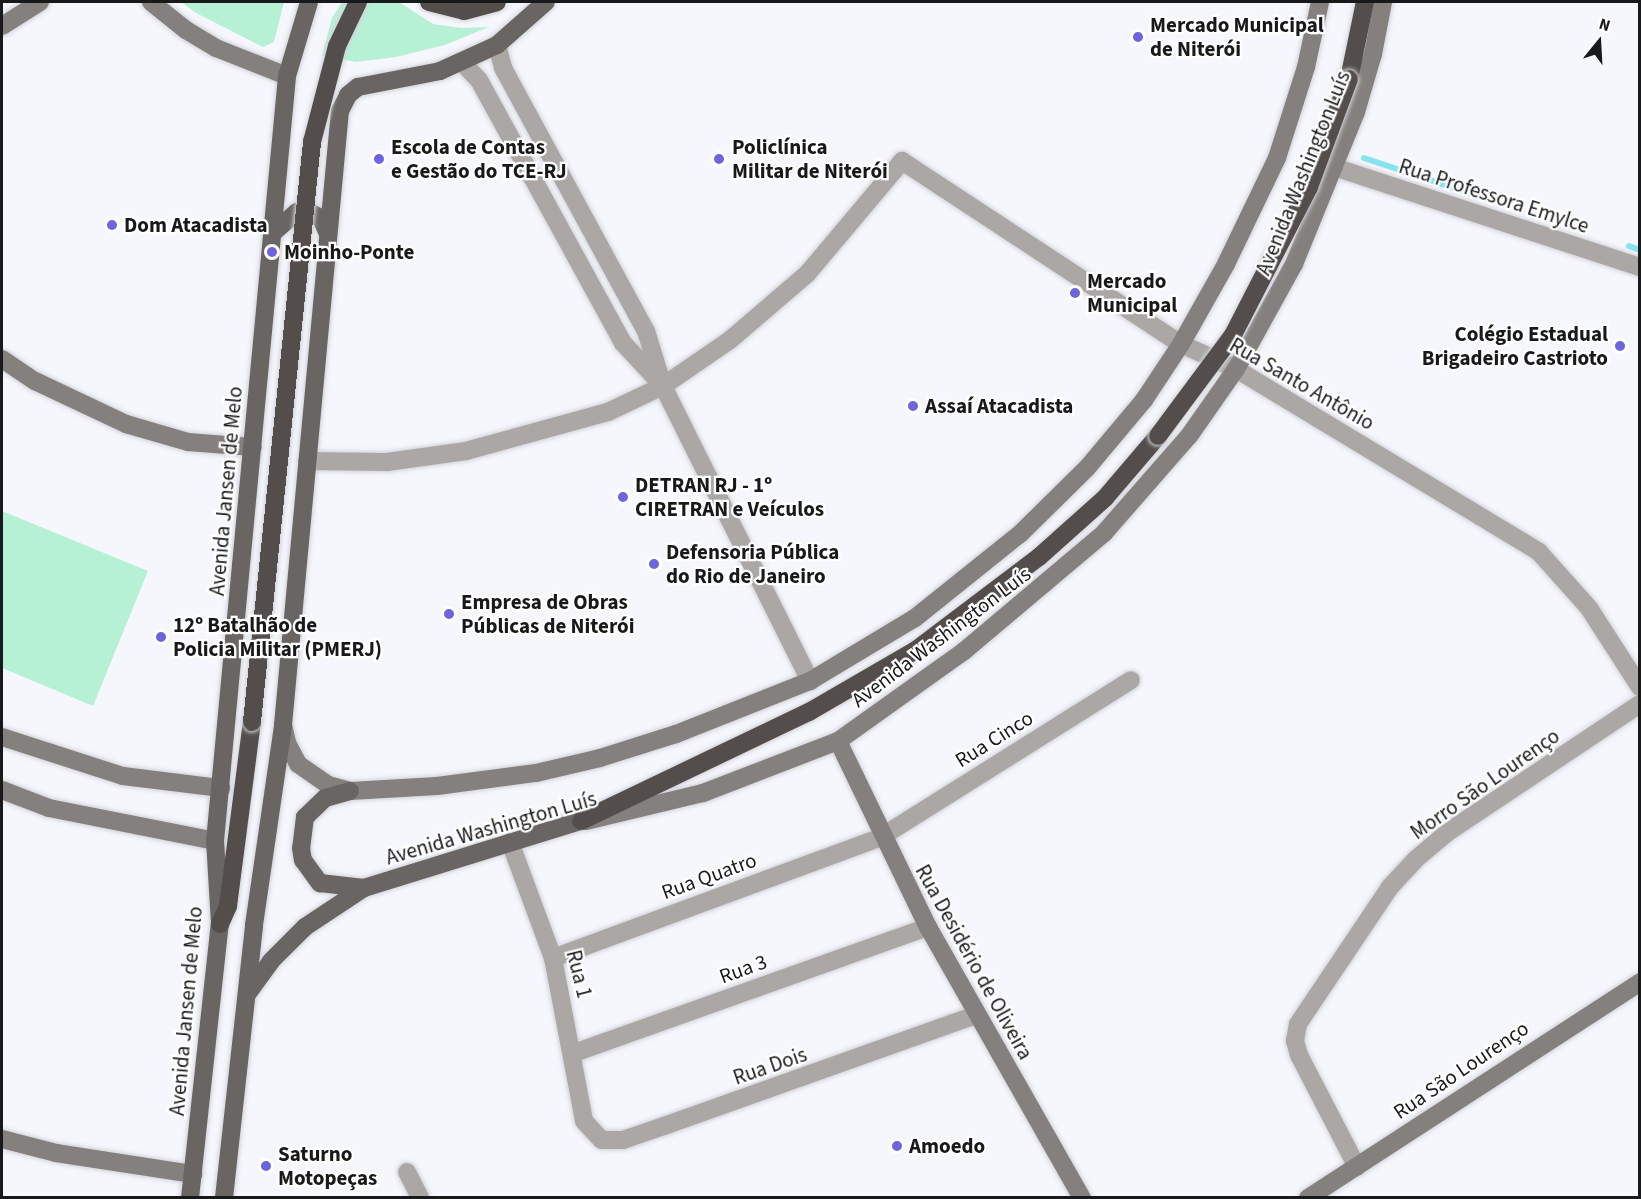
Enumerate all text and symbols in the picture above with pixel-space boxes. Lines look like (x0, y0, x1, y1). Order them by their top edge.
place label: Mercado Municipal de Niterói (1150, 12, 1324, 62)
north arrow (1569, 12, 1629, 72)
text: N (1596, 13, 1613, 37)
marker: Mercado Municipal de Niterói (1131, 30, 1145, 44)
street label: Avenida Washington Luís (1250, 67, 1356, 279)
place label: Escola de Contas e Gestão do TCE-RJ (391, 134, 567, 184)
place label: Policlínica Militar de Niterói (732, 134, 888, 184)
marker: Policlínica Militar de Niterói (710, 150, 728, 168)
marker: Escola de Contas e Gestão do TCE-RJ (372, 152, 386, 166)
street label: Rua Professora Emylce (1396, 153, 1592, 239)
place label: Dom Atacadista (124, 212, 268, 238)
marker: Dom Atacadista (105, 218, 119, 232)
place label: Moinho-Ponte (284, 239, 414, 265)
marker: Moinho-Ponte (265, 245, 279, 259)
place label: Mercado Municipal (1087, 268, 1177, 318)
marker: Mercado Municipal (1068, 286, 1082, 300)
place label: Colégio Estadual Brigadeiro Castrioto (1422, 321, 1608, 371)
street label: Rua Santo Antônio (1225, 332, 1379, 436)
marker: Colégio Estadual Brigadeiro Castrioto (1613, 339, 1627, 353)
street label: Avenida Jansen de Melo (204, 385, 248, 597)
place label: Assaí Atacadista (925, 393, 1073, 419)
marker: Assaí Atacadista (906, 399, 920, 413)
place label: DETRAN RJ - 1º CIRETRAN e Veículos (635, 472, 824, 522)
marker: DETRAN RJ - 1º CIRETRAN e Veículos (616, 490, 630, 504)
place label: Defensoria Pública do Rio de Janeiro (666, 539, 839, 589)
marker: Defensoria Pública do Rio de Janeiro (647, 557, 661, 571)
street label: Avenida Washington Luís (846, 561, 1036, 713)
place label: Empresa de Obras Públicas de Niterói (461, 589, 634, 639)
marker: Empresa de Obras Públicas de Niterói (442, 607, 456, 621)
place label: 12º Batalhão de Policia Militar (PMERJ) (173, 612, 382, 662)
marker: 12º Batalhão de Policia Militar (PMERJ) (154, 630, 168, 644)
street label: Rua Cinco (950, 705, 1038, 773)
street label: Morro São Lourenço (1406, 723, 1564, 845)
street label: Avenida Washington Luís (383, 786, 599, 870)
street label: Rua Quatro (658, 847, 760, 905)
street label: Rua Desidério de Oliveira (910, 860, 1038, 1064)
street label: Avenida Jansen de Melo (164, 905, 208, 1117)
street label: Rua 1 (561, 947, 597, 1001)
street label: Rua 3 (716, 949, 770, 989)
street label: Rua São Lourenço (1389, 1015, 1533, 1125)
street label: Rua Dois (730, 1042, 810, 1090)
place label: Amoedo (909, 1133, 985, 1159)
marker: Amoedo (890, 1139, 904, 1153)
place label: Saturno Motopeças (278, 1141, 377, 1191)
marker: Saturno Motopeças (259, 1159, 273, 1173)

